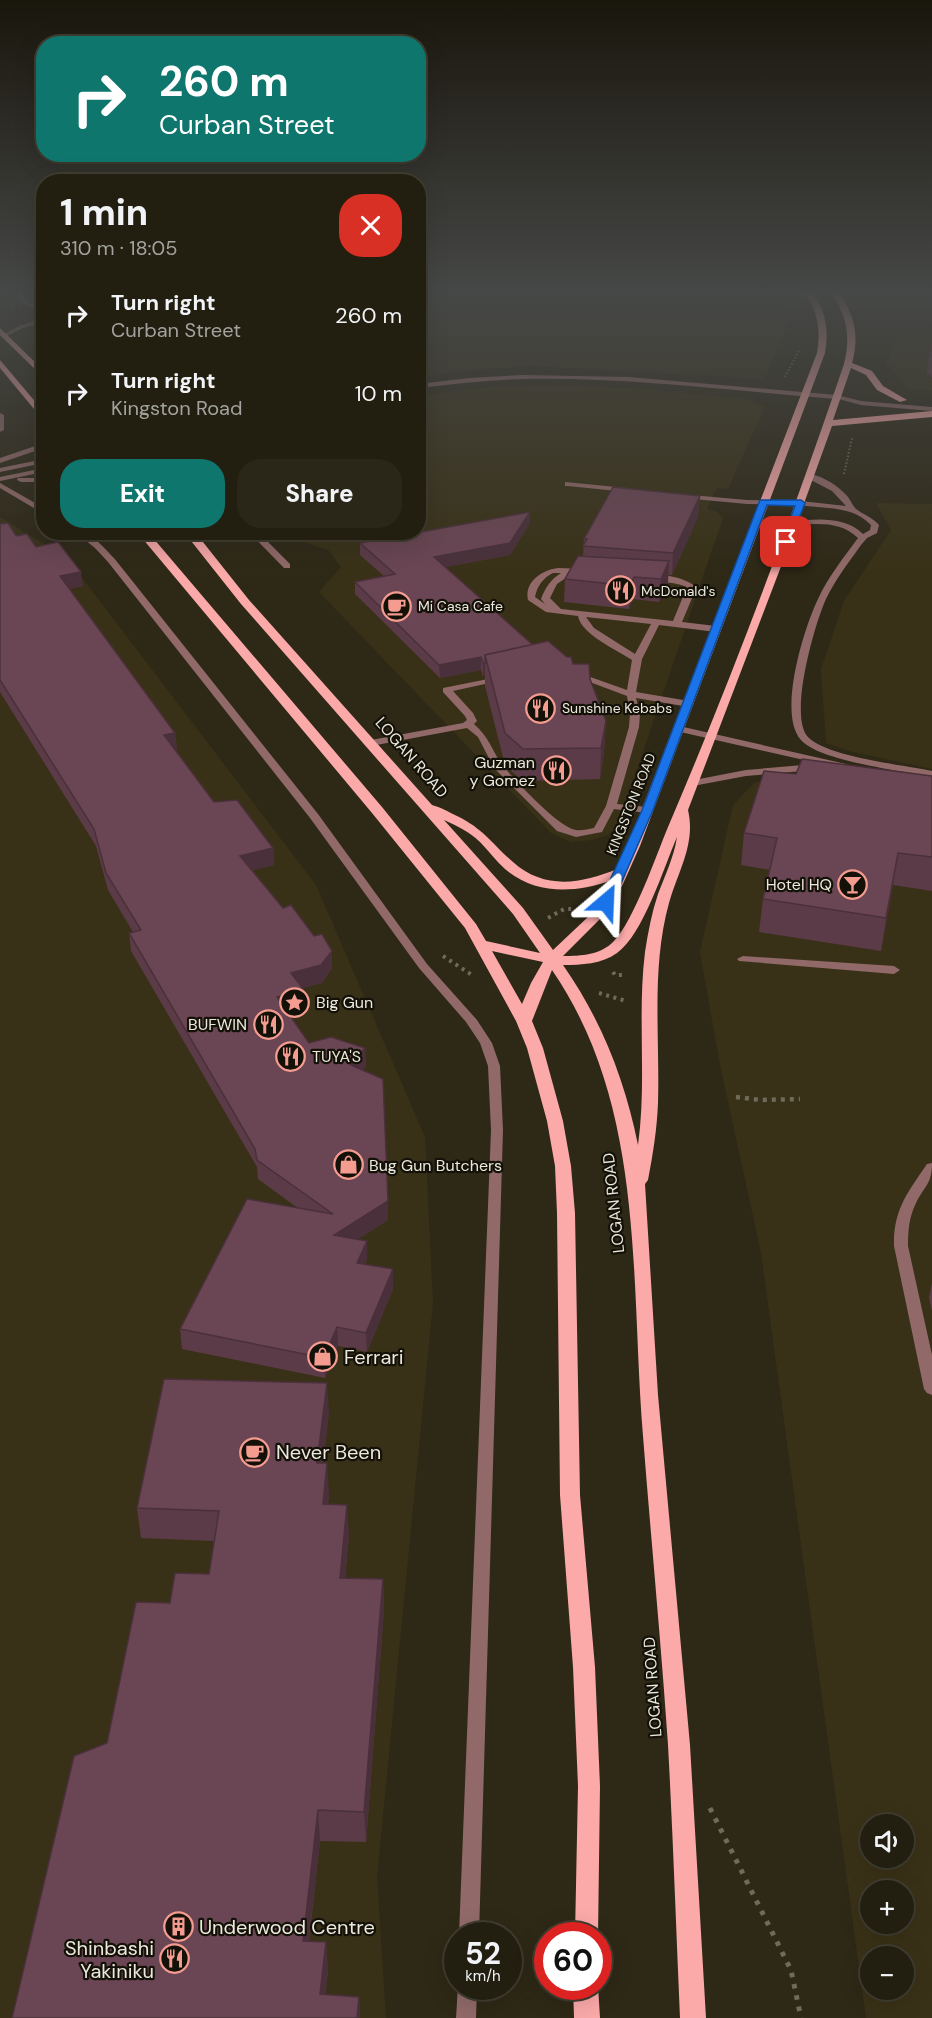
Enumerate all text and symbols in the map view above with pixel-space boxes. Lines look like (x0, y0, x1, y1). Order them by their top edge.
text: 260 m (159, 54, 289, 109)
icon: right (60, 60, 138, 138)
text: Curban Street (159, 107, 335, 142)
text: 1 min (60, 189, 148, 236)
button: close (339, 194, 402, 257)
text: 310 m · 18:05 (60, 235, 177, 261)
text: Turn right (111, 288, 216, 317)
icon: right (60, 299, 93, 332)
text: 260 m (335, 301, 402, 330)
text: Curban Street (111, 317, 241, 343)
text: Turn right (111, 366, 216, 395)
icon: right (60, 377, 93, 410)
text: 10 m (355, 379, 402, 408)
text: Kingston Road (111, 395, 243, 421)
button: Exit (60, 459, 225, 528)
button: Share (237, 459, 402, 528)
pin (760, 516, 811, 567)
icon: arrive (769, 525, 802, 558)
restaurant icon: McDonald's (604, 575, 636, 607)
place label: McDonald's (641, 582, 716, 600)
cafe icon: Mi Casa Cafe (381, 590, 413, 622)
place label: Mi Casa Cafe (418, 597, 503, 615)
restaurant icon: Sunshine Kebabs (525, 692, 557, 724)
place label: Sunshine Kebabs (562, 699, 672, 717)
street label: LOGAN ROAD (371, 712, 453, 802)
street label: KINGSTON ROAD (602, 750, 660, 858)
place label: Guzman y Gomez (470, 752, 535, 791)
restaurant icon: Guzman y Gomez (540, 755, 572, 787)
bar icon: Hotel HQ (837, 868, 869, 900)
position arrow (574, 870, 638, 934)
place label: Hotel HQ (766, 874, 832, 895)
place icon: Big Gun (279, 986, 311, 1018)
place label: Big Gun (316, 992, 373, 1013)
restaurant icon: BUFWIN (252, 1008, 284, 1040)
place label: BUFWIN (188, 1014, 247, 1035)
restaurant icon: TUYA'S (275, 1040, 307, 1072)
place label: TUYA'S (312, 1046, 361, 1067)
shop icon: Bug Gun Butchers (332, 1149, 364, 1181)
street label: LOGAN ROAD (598, 1152, 629, 1254)
place label: Bug Gun Butchers (369, 1155, 502, 1176)
shop icon: Ferrari (307, 1341, 339, 1373)
place label: Ferrari (344, 1344, 404, 1370)
cafe icon: Never Been (239, 1436, 271, 1468)
place label: Never Been (276, 1439, 381, 1465)
street label: LOGAN ROAD (639, 1636, 666, 1738)
map controls (860, 1814, 914, 2000)
button: sound (860, 1814, 914, 1868)
button: + (860, 1880, 914, 1934)
building icon: Underwood Centre (162, 1911, 194, 1943)
place label: Underwood Centre (199, 1914, 375, 1940)
speed limit sign: 60 (534, 1922, 612, 2000)
text: 52 (465, 1934, 501, 1973)
place label: Shinbashi Yakiniku (65, 1935, 154, 1984)
restaurant icon: Shinbashi Yakiniku (159, 1943, 191, 1975)
button: − (860, 1946, 914, 2000)
text: km/h (465, 1966, 501, 1986)

